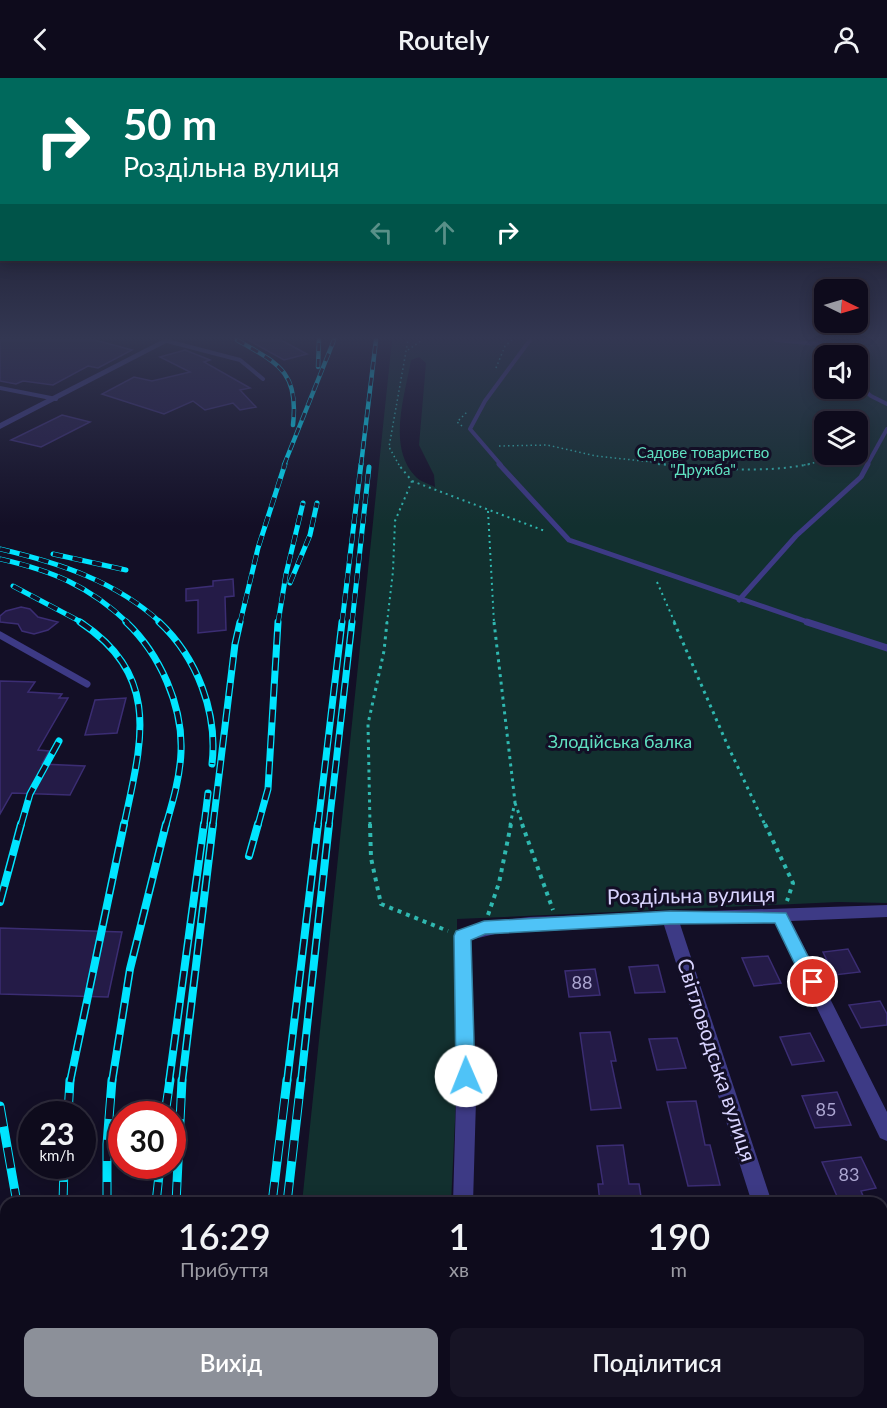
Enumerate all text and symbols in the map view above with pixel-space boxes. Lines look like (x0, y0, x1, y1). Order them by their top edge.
icon: back (24, 23, 57, 56)
text: Routely (398, 23, 489, 56)
icon: person (830, 23, 863, 56)
text: 50 m (123, 99, 217, 149)
icon: right (24, 102, 102, 180)
text: Роздільна вулиця (123, 150, 340, 183)
icon: left (365, 216, 398, 249)
icon: ahead (428, 216, 461, 249)
icon: right (491, 216, 524, 249)
north arrow (814, 279, 868, 333)
map controls (814, 279, 868, 465)
button: sound (814, 345, 868, 399)
button: layers (814, 411, 868, 465)
park label: Садове товариство "Дружба" (637, 443, 769, 478)
park label: Злодійська балка (548, 730, 692, 752)
street label: Роздільна вулиця (607, 881, 775, 908)
street label: Світловодська вулиця (673, 955, 762, 1164)
pin (787, 956, 838, 1007)
icon: arrive (796, 965, 829, 998)
house number: 88 (572, 971, 592, 993)
position arrow (434, 1044, 498, 1108)
house number: 85 (816, 1098, 836, 1120)
speed limit sign: 30 (108, 1101, 186, 1179)
text: 23 (40, 1115, 74, 1151)
text: km/h (39, 1146, 75, 1164)
house number: 83 (839, 1163, 859, 1185)
text: 16:29 (178, 1214, 271, 1258)
text: 1 (449, 1214, 469, 1258)
text: 190 (647, 1214, 710, 1258)
text: Прибуття (180, 1257, 269, 1281)
text: хв (449, 1257, 469, 1281)
text: m (670, 1257, 687, 1281)
button: Вихід (24, 1328, 438, 1397)
button: Поділитися (450, 1328, 864, 1397)

